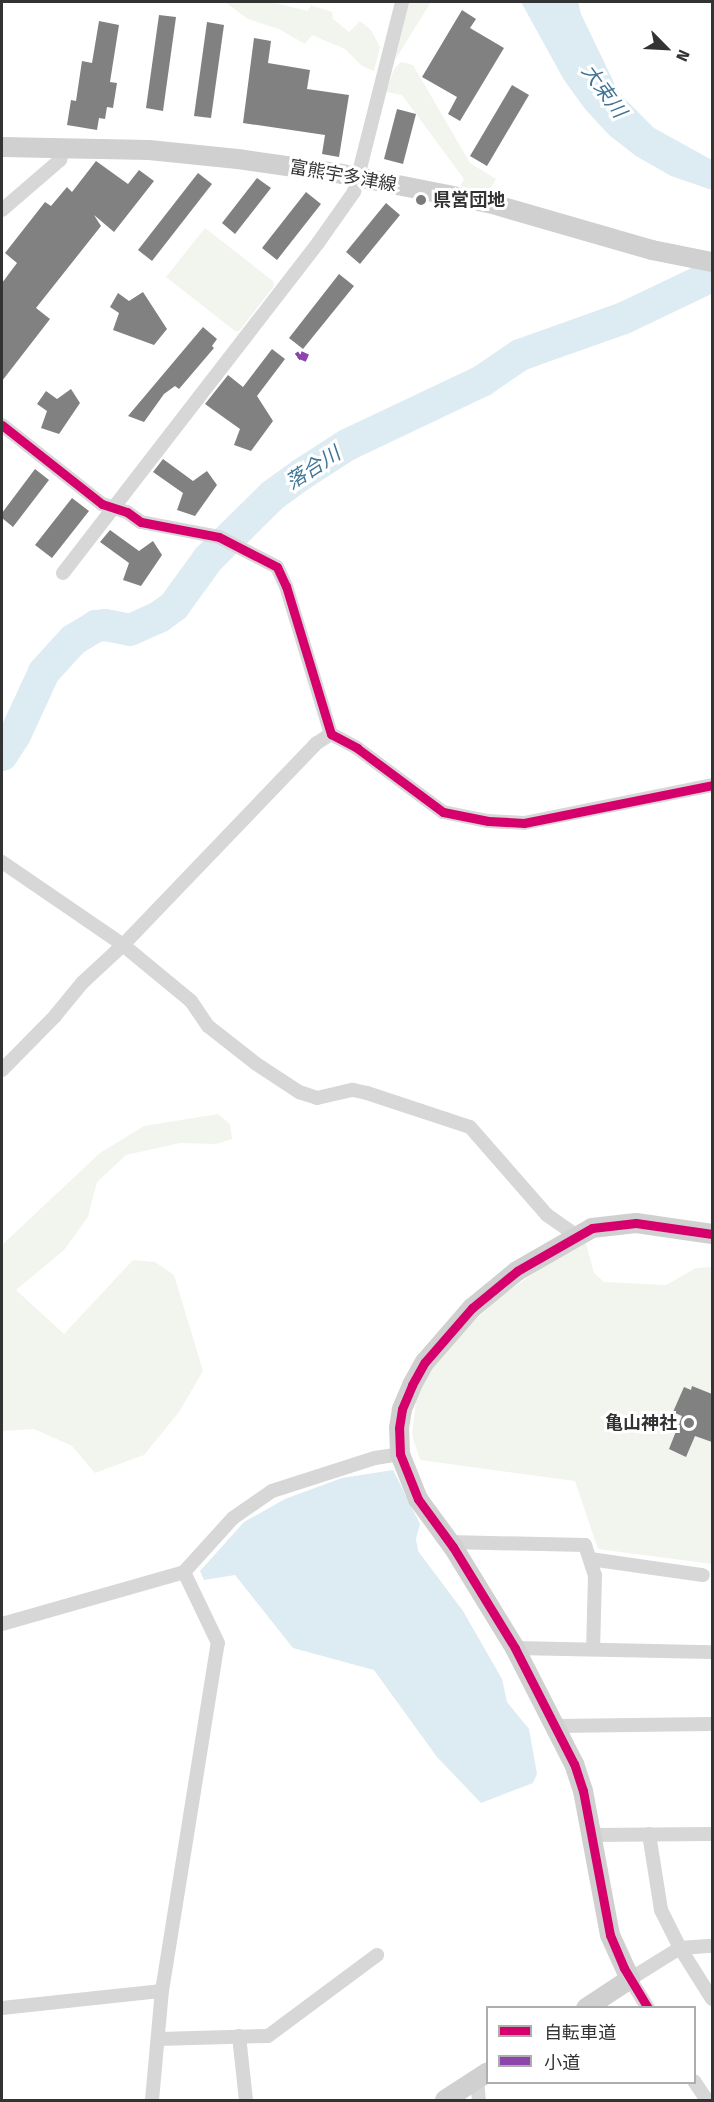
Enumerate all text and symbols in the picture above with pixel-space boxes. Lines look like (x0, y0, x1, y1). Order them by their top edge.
north arrow (636, 18, 696, 78)
text: N (672, 47, 694, 64)
water label: 大束川 (577, 60, 631, 122)
street label: 富熊宇多津線 (288, 156, 398, 196)
place label: 県営団地 (433, 189, 505, 211)
marker: 県営団地 (414, 193, 428, 207)
water label: 落合川 (281, 442, 345, 494)
place label: 亀山神社 (605, 1412, 677, 1434)
marker: 亀山神社 (682, 1416, 696, 1430)
legend (486, 2006, 696, 2084)
text: 自転車道 (544, 2022, 616, 2044)
text: 小道 (544, 2052, 580, 2074)

